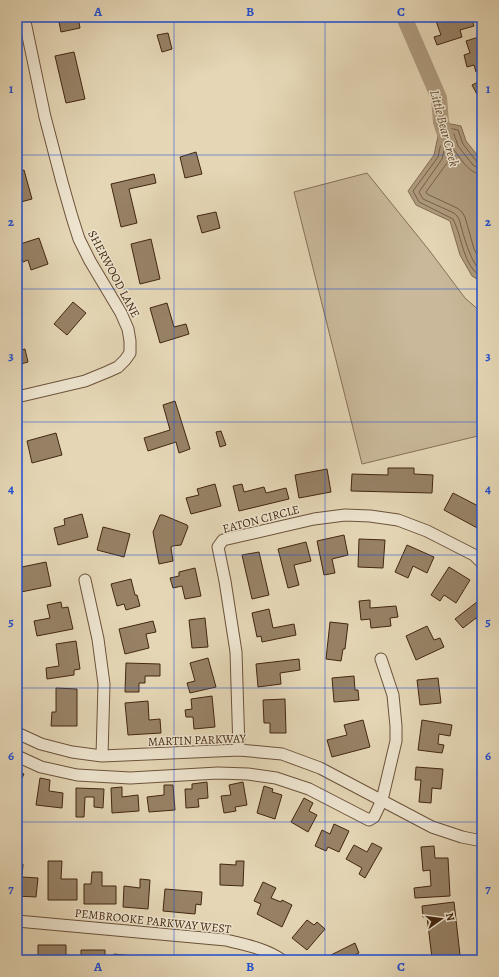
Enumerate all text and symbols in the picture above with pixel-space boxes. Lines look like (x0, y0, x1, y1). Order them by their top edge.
text: A (93, 3, 103, 20)
text: B (246, 3, 254, 20)
text: C (397, 3, 405, 20)
text: 1 (9, 80, 14, 97)
text: 1 (486, 80, 491, 97)
water label: Little Bear Creek (426, 88, 463, 169)
text: 2 (8, 213, 15, 230)
text: 2 (485, 213, 492, 230)
street label: SHERWOOD LANE (84, 227, 144, 321)
text: 3 (8, 347, 14, 364)
text: 3 (485, 347, 491, 364)
text: 4 (8, 480, 14, 497)
text: 4 (485, 480, 491, 497)
street label: EATON CIRCLE (221, 501, 301, 537)
text: 5 (8, 613, 14, 630)
text: 5 (485, 613, 491, 630)
street label: MARTIN PARKWAY (148, 730, 247, 750)
text: 6 (8, 747, 14, 764)
text: 6 (485, 747, 491, 764)
text: 7 (8, 880, 14, 897)
text: 7 (485, 880, 491, 897)
north arrow (421, 899, 461, 939)
street label: PEMBROOKE PARKWAY WEST (74, 905, 232, 937)
text: N (442, 911, 458, 922)
text: A (93, 958, 103, 975)
text: B (246, 958, 254, 975)
text: C (397, 958, 405, 975)

